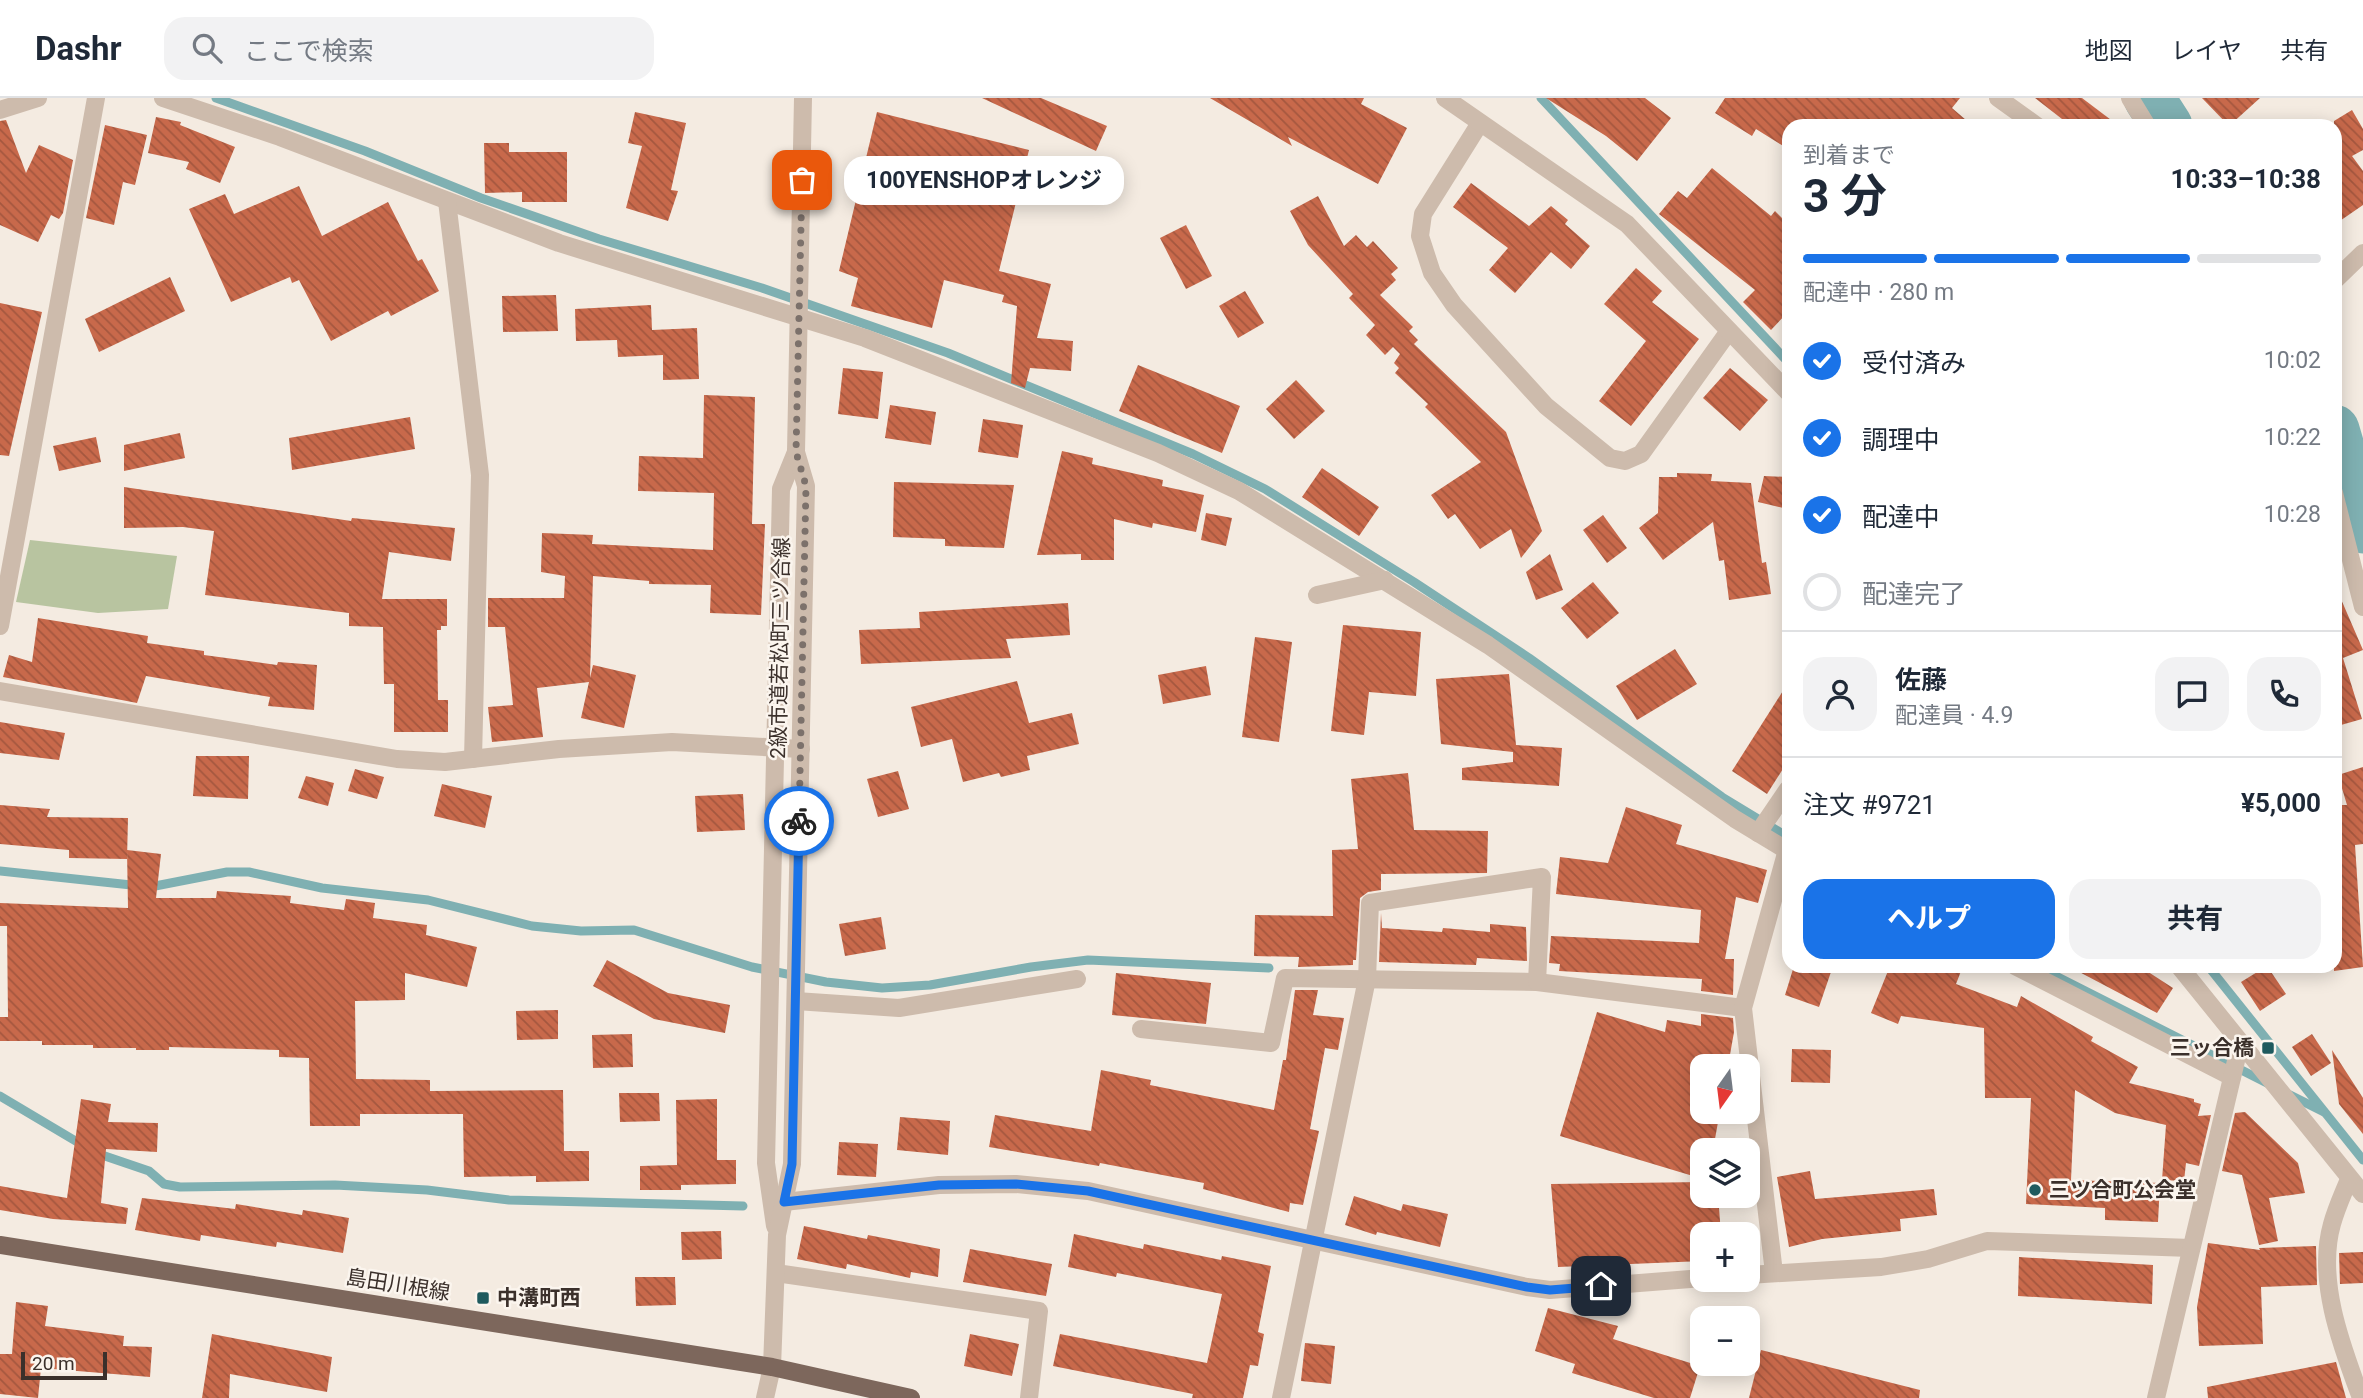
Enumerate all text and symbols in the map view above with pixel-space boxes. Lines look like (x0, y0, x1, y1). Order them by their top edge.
search box (164, 17, 654, 80)
text: Dashr (35, 29, 122, 68)
icon: search (188, 29, 226, 67)
text: ここで検索 (244, 36, 374, 66)
text: 地図 (2085, 37, 2133, 65)
text: レイヤ (2171, 37, 2242, 65)
text: 共有 (2280, 37, 2328, 65)
text: 到着まで (1803, 142, 1895, 169)
pin (772, 150, 832, 210)
callout: 100YENSHOPオレンジ (844, 155, 1124, 204)
icon: bag (783, 161, 821, 199)
text: 10:33–10:38 (2171, 164, 2321, 194)
text: 100YENSHOPオレンジ (866, 167, 1102, 194)
text: 3 分 (1803, 169, 1887, 223)
text: 配達中 · 280 m (1803, 279, 1954, 306)
icon: check (1803, 342, 1841, 380)
text: 10:02 (2264, 347, 2321, 374)
text: 受付済み (1862, 348, 1966, 378)
icon: check (1803, 419, 1841, 457)
text: 10:22 (2264, 424, 2321, 451)
text: 調理中 (1862, 425, 1940, 455)
icon: check (1803, 496, 1841, 534)
text: 10:28 (2264, 501, 2321, 528)
text: 配達中 (1862, 502, 1940, 532)
street label: 2級市道若松町三ツ合線 (766, 537, 794, 759)
text: 配達完了 (1862, 579, 1966, 609)
button: person (1803, 657, 1877, 731)
button: chat (2155, 657, 2229, 731)
button: phone (2247, 657, 2321, 731)
text: 佐藤 (1895, 665, 1947, 695)
text: 配達員 · 4.9 (1895, 702, 2013, 729)
courier (764, 786, 834, 856)
text: ¥5,000 (2241, 788, 2321, 818)
text: 注文 #9721 (1803, 790, 1936, 820)
icon: bike (780, 802, 818, 840)
button: ヘルプ (1803, 879, 2055, 959)
button: 共有 (2069, 879, 2321, 959)
place label: 三ッ合橋 (2170, 1036, 2254, 1060)
marker: 三ッ合橋 (2260, 1040, 2276, 1056)
north arrow (1690, 1054, 1760, 1124)
map controls (1690, 1054, 1760, 1376)
button: layers (1690, 1138, 1760, 1208)
place label: 三ツ合町公会堂 (2049, 1178, 2196, 1202)
marker: 三ツ合町公会堂 (2027, 1182, 2043, 1198)
button: + (1690, 1222, 1760, 1292)
pin (1571, 1256, 1631, 1316)
street label: 島田川根線 (344, 1265, 452, 1305)
icon: home (1582, 1267, 1620, 1305)
place label: 中溝町西 (497, 1286, 581, 1310)
marker: 中溝町西 (475, 1290, 491, 1306)
button: − (1690, 1306, 1760, 1376)
scale bar (21, 1349, 107, 1381)
text: 20 m (32, 1352, 75, 1375)

